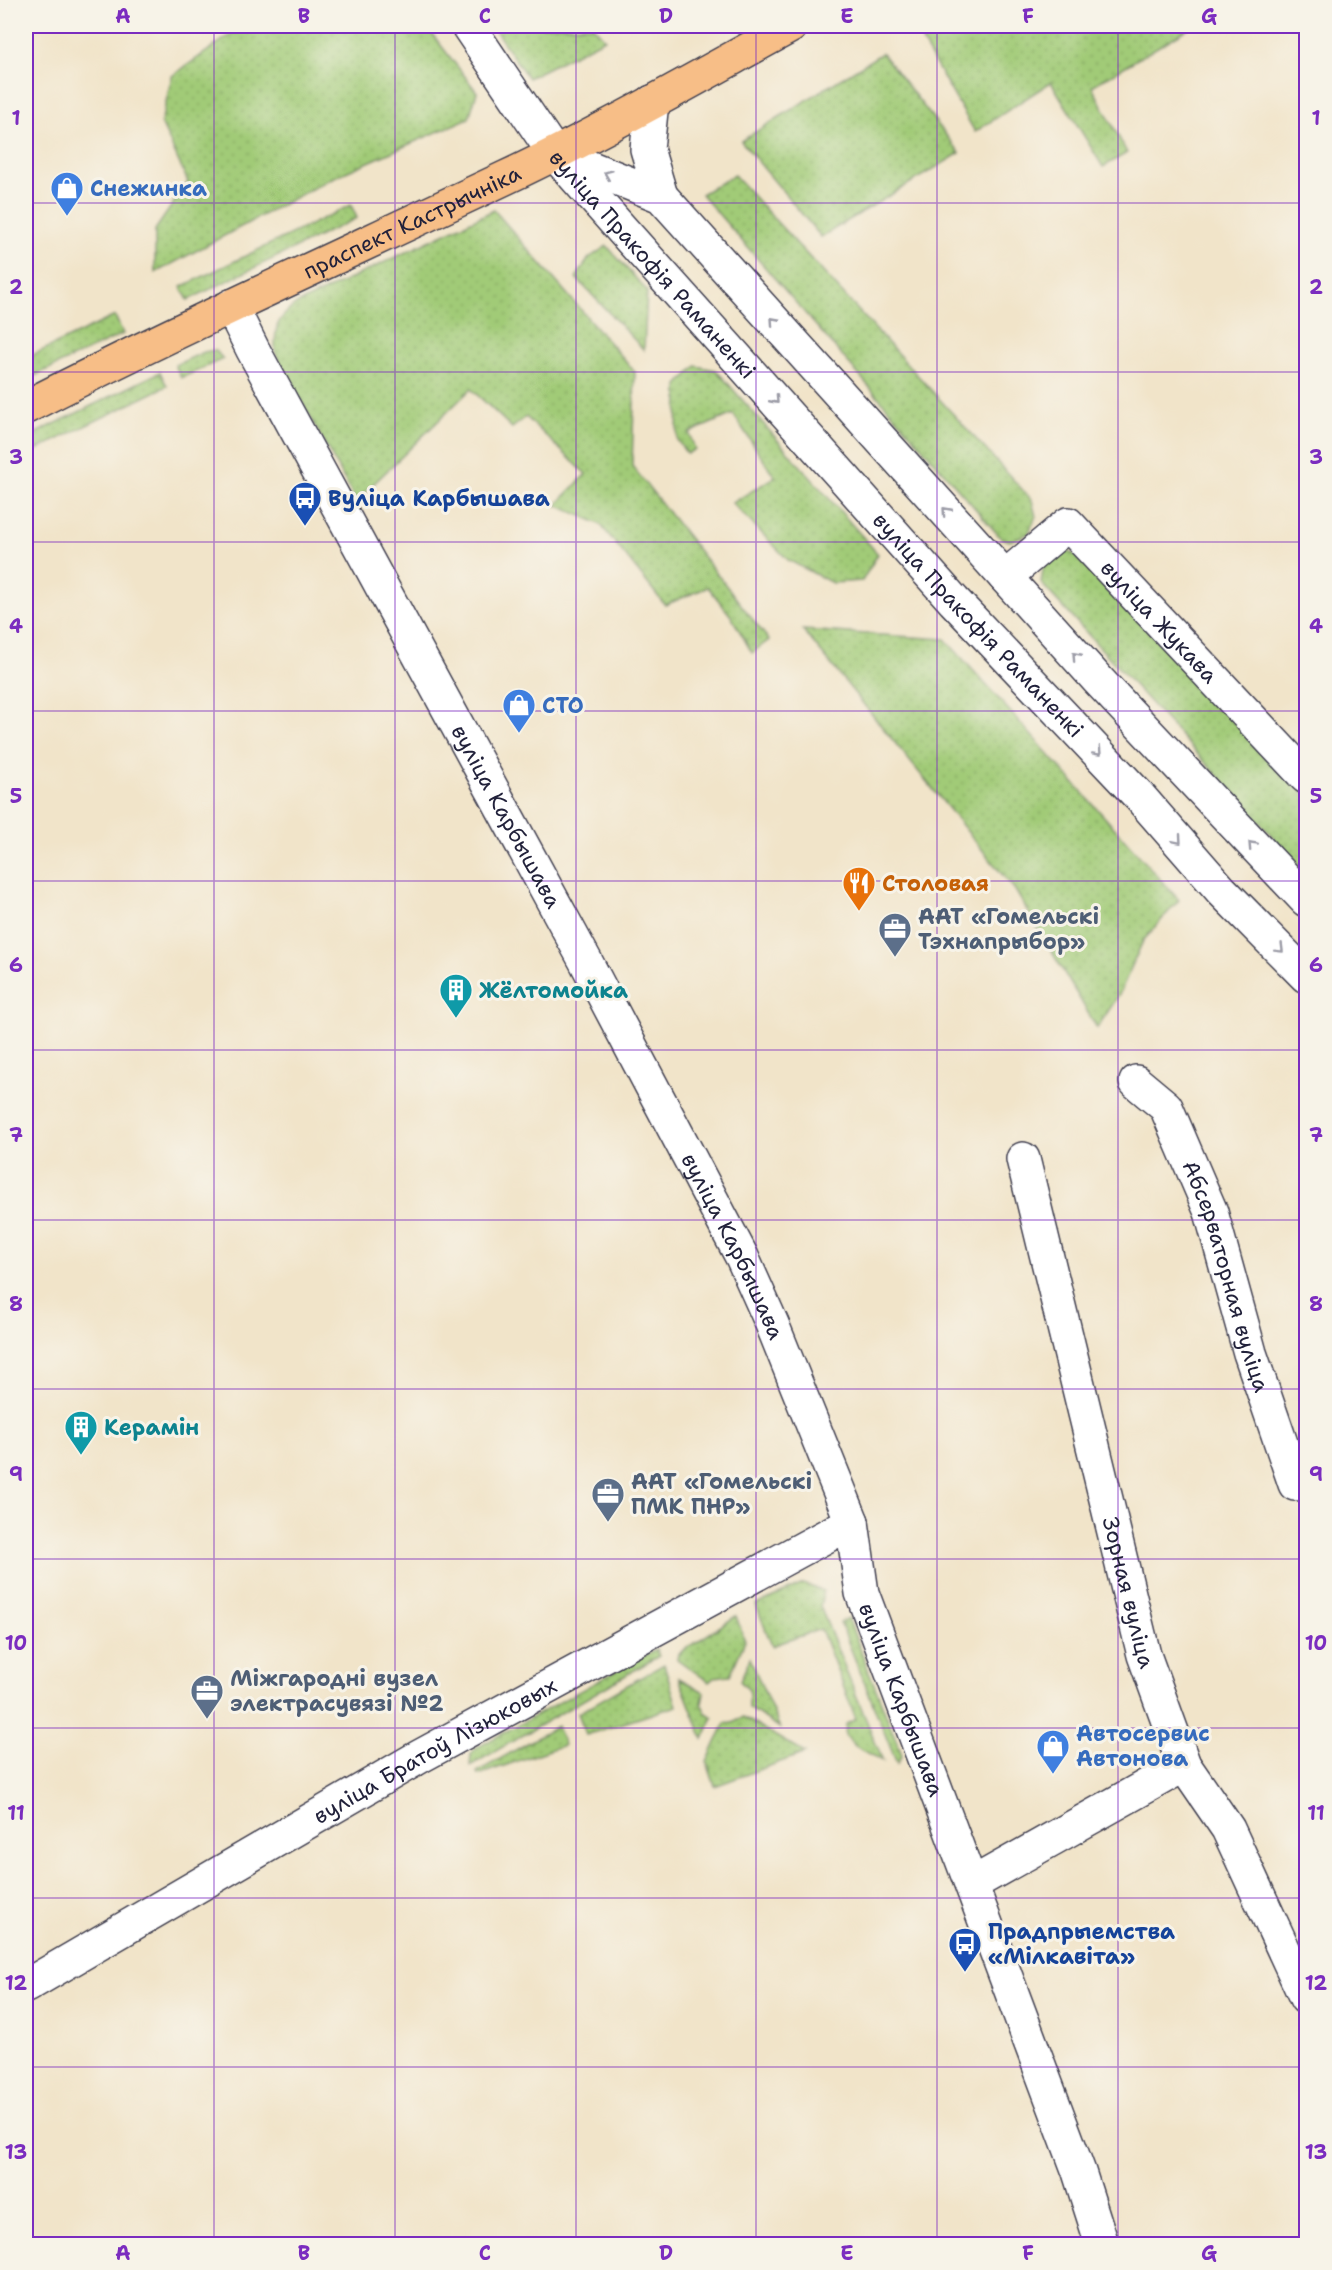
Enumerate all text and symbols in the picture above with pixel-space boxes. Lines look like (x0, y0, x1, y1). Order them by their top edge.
text: A (115, 3, 131, 29)
text: B (298, 3, 310, 29)
text: C (479, 3, 491, 29)
text: D (659, 3, 673, 29)
text: E (840, 3, 854, 29)
text: F (1022, 3, 1034, 29)
text: G (1201, 3, 1217, 29)
text: 1 (11, 105, 21, 131)
text: 1 (1311, 105, 1321, 131)
street label: вуліца Пракофія Раманенкі (543, 144, 762, 385)
street label: праспект Кастрычніка (298, 158, 526, 286)
one-way arrow (603, 169, 614, 181)
shop icon: Снежинка (49, 170, 85, 217)
place label: Снежинка (90, 174, 207, 203)
text: 2 (9, 274, 23, 300)
text: 2 (1309, 274, 1323, 300)
one-way arrow (770, 317, 781, 328)
one-way arrow (768, 393, 779, 404)
text: 3 (9, 444, 23, 470)
text: 3 (1309, 444, 1323, 470)
bus stop icon: Вуліца Карбышава (287, 480, 323, 527)
place label: Вуліца Карбышава (328, 484, 550, 513)
street label: вуліца Пракофія Раманенкі (866, 506, 1090, 744)
one-way arrow (942, 507, 953, 517)
street label: вуліца Жукава (1094, 554, 1224, 690)
text: 4 (9, 613, 23, 639)
text: 4 (1309, 613, 1323, 639)
one-way arrow (1072, 652, 1083, 663)
shop icon: СТО (501, 687, 537, 734)
place label: СТО (542, 691, 584, 720)
street label: вуліца Карбышава (445, 720, 568, 914)
one-way arrow (1091, 746, 1102, 756)
text: 5 (10, 783, 22, 809)
text: 5 (1310, 783, 1322, 809)
one-way arrow (1171, 833, 1182, 844)
one-way arrow (1248, 841, 1259, 851)
restaurant icon: Столовая (841, 865, 877, 912)
place label: Столовая (882, 869, 989, 898)
place label: ААТ «Гомельскі Тэхнапрыбор» (918, 902, 1099, 956)
office icon: ААТ «Гомельскі Тэхнапрыбор» (877, 911, 913, 958)
one-way arrow (1272, 942, 1283, 953)
text: 6 (9, 952, 23, 978)
text: 6 (1309, 952, 1323, 978)
building icon: Жёлтомойка (438, 972, 474, 1019)
place label: Жёлтомойка (479, 976, 628, 1005)
text: 7 (9, 1122, 23, 1148)
text: 7 (1309, 1122, 1323, 1148)
street label: вуліца Карбышава (675, 1148, 791, 1344)
street label: Абсерваторная вуліца (1176, 1156, 1276, 1396)
text: 8 (9, 1291, 23, 1317)
text: 8 (1309, 1291, 1323, 1317)
building icon: Керамін (63, 1409, 99, 1456)
place label: Керамін (104, 1413, 199, 1442)
text: 9 (9, 1461, 23, 1487)
text: 9 (1309, 1461, 1323, 1487)
place label: ААТ «Гомельскі ПМК ПНР» (631, 1467, 812, 1521)
office icon: ААТ «Гомельскі ПМК ПНР» (590, 1476, 626, 1523)
street label: Зорная вуліца (1096, 1514, 1162, 1672)
street label: вуліца Карбышава (852, 1599, 951, 1801)
text: 10 (5, 1630, 27, 1656)
text: 10 (1305, 1630, 1327, 1656)
place label: Міжгародні вузел электрасувязі №2 (230, 1664, 444, 1718)
street label: вуліца Братоў Лізюковых (308, 1671, 562, 1831)
office icon: Міжгародні вузел электрасувязі №2 (189, 1673, 225, 1720)
place label: Автосервис Автонова (1076, 1719, 1210, 1773)
shop icon: Автосервис Автонова (1035, 1728, 1071, 1775)
text: 11 (7, 1800, 25, 1826)
text: 11 (1307, 1800, 1325, 1826)
place label: Прадпрыемства «Мілкавіта» (988, 1917, 1175, 1971)
bus stop icon: Прадпрыемства «Мілкавіта» (947, 1926, 983, 1973)
text: 12 (5, 1970, 27, 1996)
text: 12 (1305, 1970, 1327, 1996)
text: 13 (5, 2139, 27, 2165)
text: 13 (1305, 2139, 1327, 2165)
text: A (115, 2240, 131, 2266)
text: B (298, 2240, 310, 2266)
text: C (479, 2240, 491, 2266)
text: D (659, 2240, 673, 2266)
text: E (840, 2240, 854, 2266)
text: F (1022, 2240, 1034, 2266)
text: G (1201, 2240, 1217, 2266)

